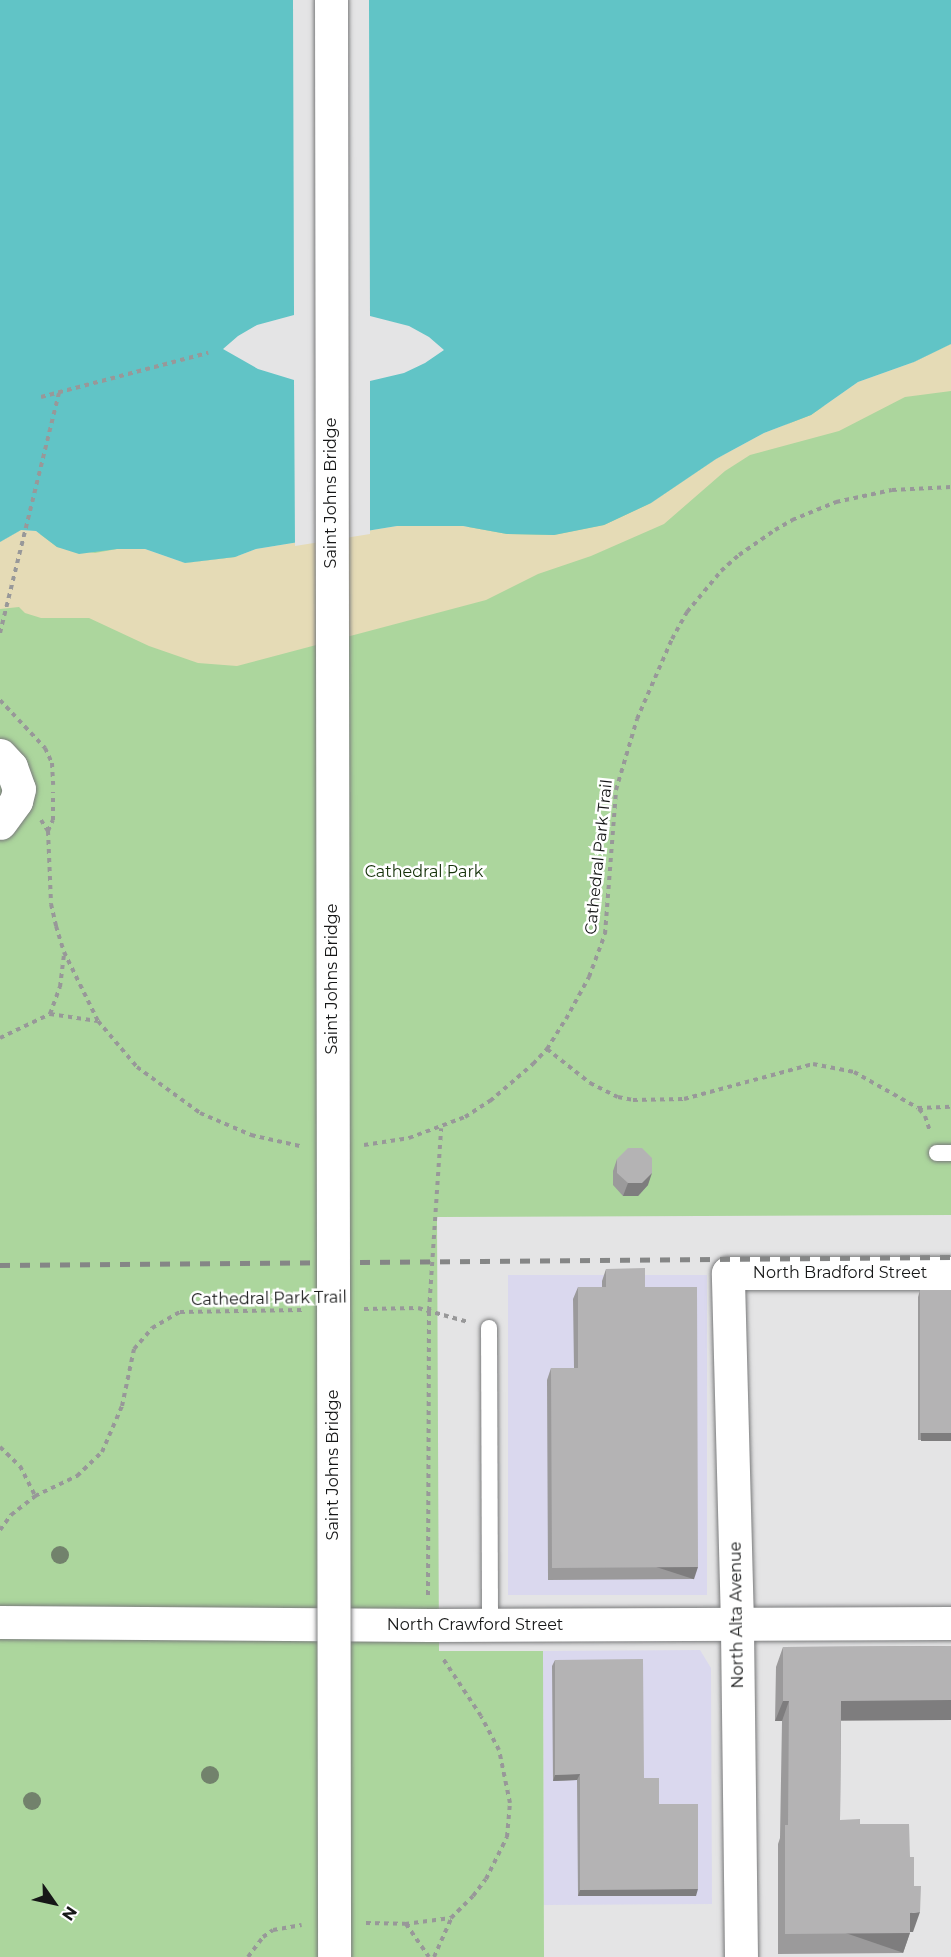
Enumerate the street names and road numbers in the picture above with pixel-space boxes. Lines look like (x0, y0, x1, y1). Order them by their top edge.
street label: Saint Johns Bridge (321, 418, 341, 568)
street label: Cathedral Park Trail (581, 779, 617, 935)
street label: Saint Johns Bridge (322, 904, 342, 1054)
street label: North Bradford Street (753, 1263, 927, 1283)
street label: Cathedral Park Trail (191, 1288, 347, 1310)
street label: Saint Johns Bridge (323, 1390, 343, 1540)
street label: North Alta Avenue (726, 1541, 748, 1689)
street label: North Crawford Street (387, 1615, 563, 1635)

